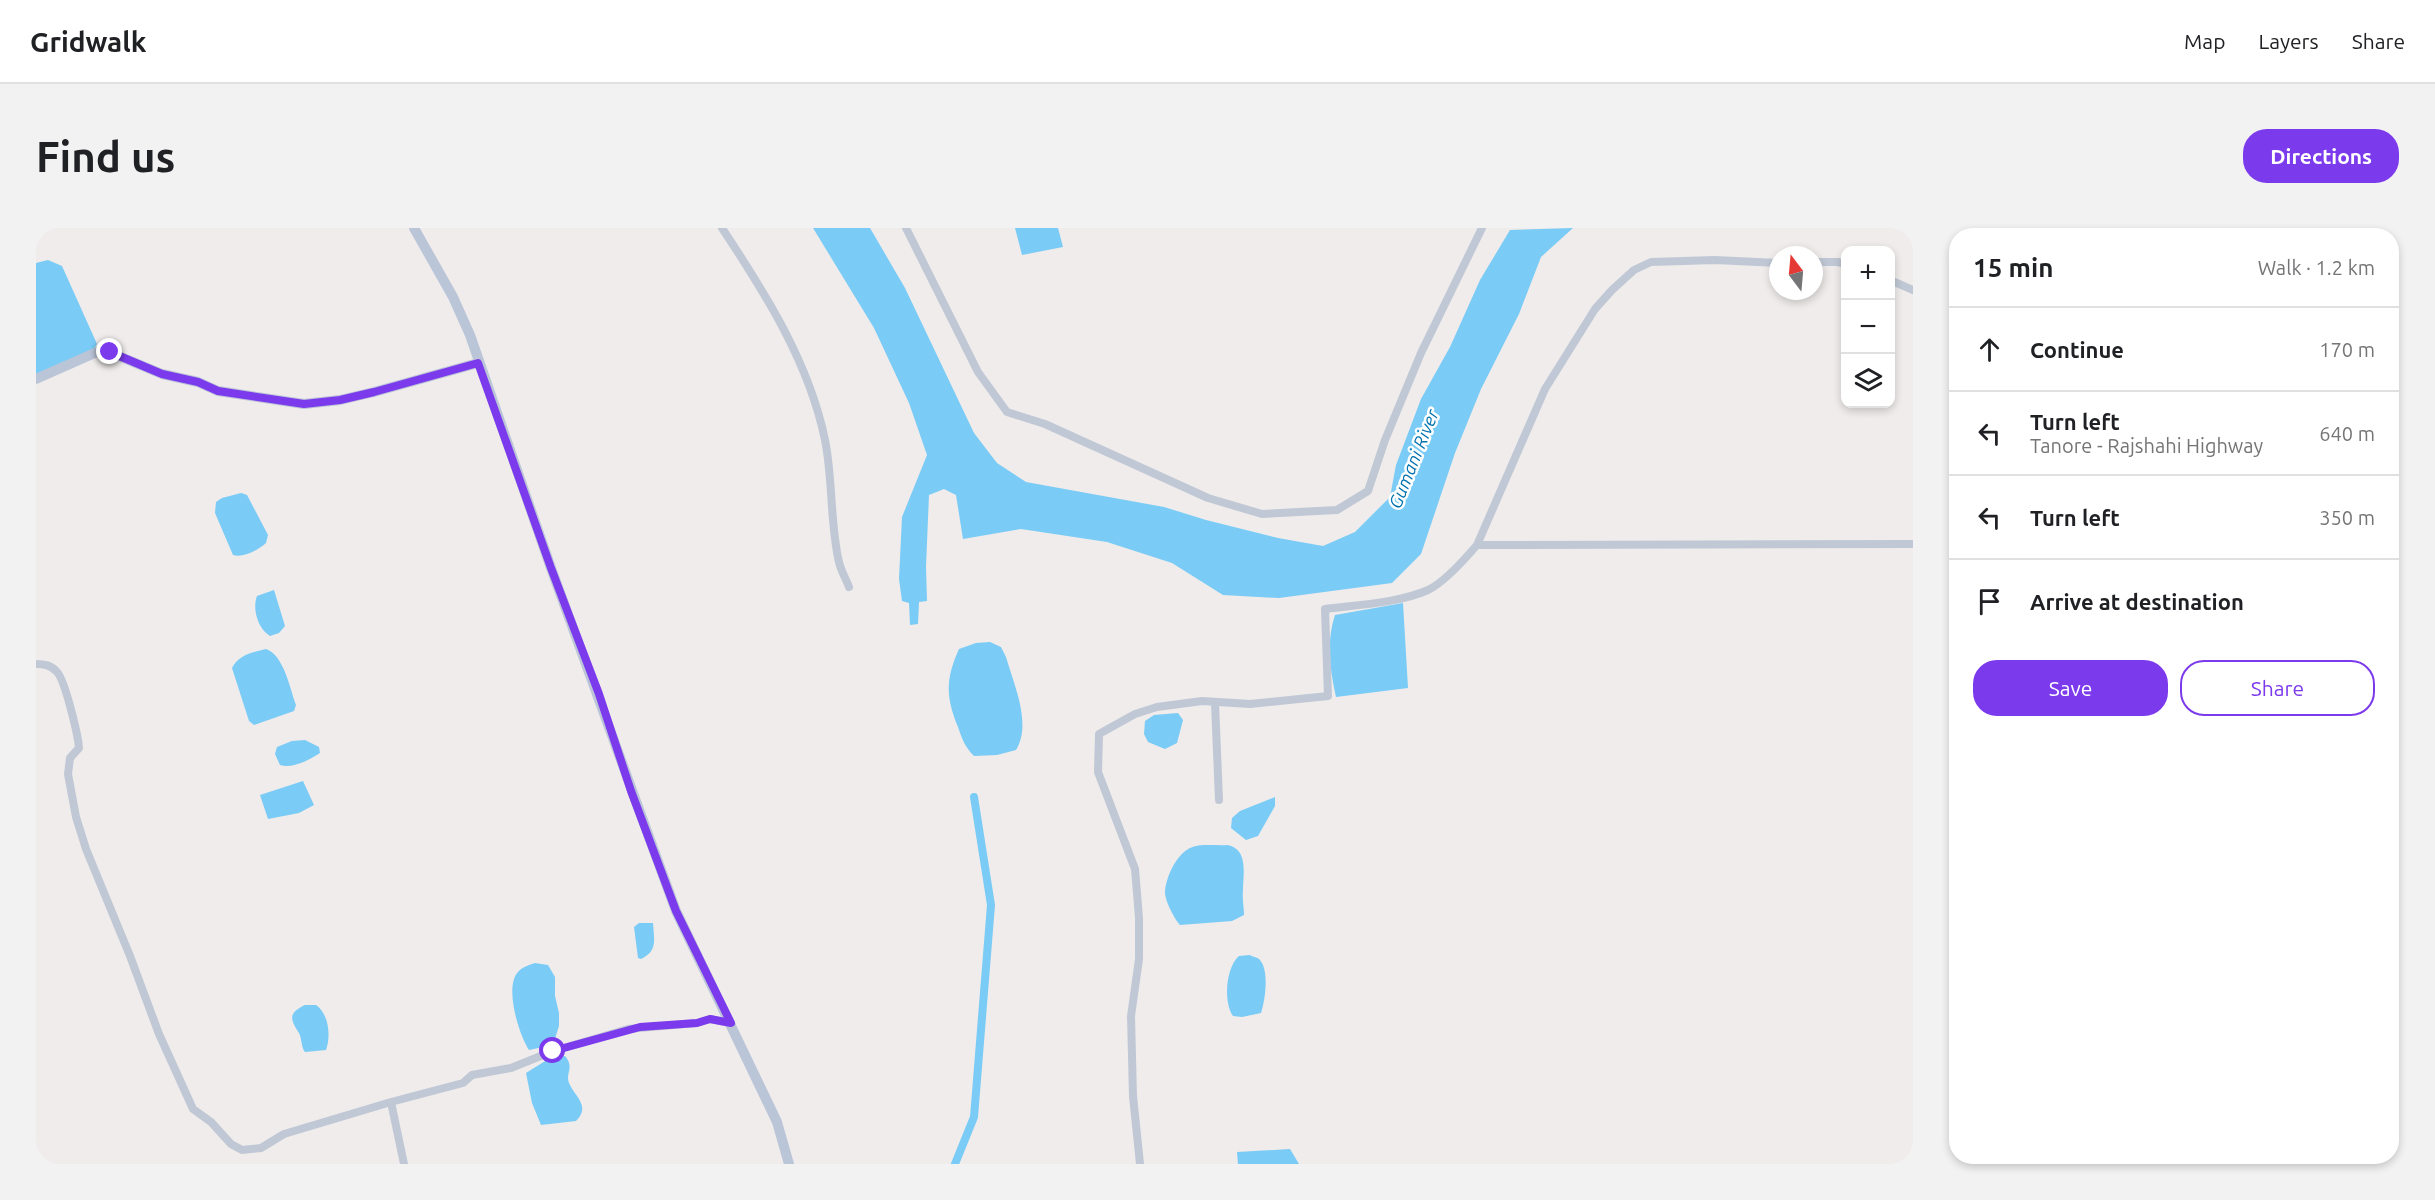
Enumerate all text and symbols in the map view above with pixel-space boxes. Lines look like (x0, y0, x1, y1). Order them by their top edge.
text: Gridwalk (30, 26, 147, 57)
text: Map (2184, 29, 2225, 53)
text: Layers (2258, 29, 2319, 53)
text: Share (2352, 29, 2405, 53)
button: Directions (2243, 129, 2399, 183)
text: Find us (36, 133, 175, 180)
north arrow (1769, 246, 1823, 300)
map controls (1841, 246, 1895, 408)
button: + (1841, 246, 1895, 300)
text: 15 min (1973, 253, 2053, 282)
text: Walk · 1.2 km (2258, 256, 2375, 279)
button: − (1841, 300, 1895, 354)
icon: ahead (1973, 333, 2006, 366)
text: Continue (2030, 337, 2124, 362)
route end (96, 338, 122, 364)
text: 170 m (2319, 338, 2375, 361)
button: layers (1841, 354, 1895, 408)
water label: Gumani River (1384, 405, 1442, 511)
text: Turn left (2030, 409, 2120, 434)
icon: left (1973, 417, 2006, 450)
text: 640 m (2319, 422, 2375, 445)
text: Tanore - Rajshahi Highway (2030, 434, 2263, 457)
icon: left (1973, 501, 2006, 534)
text: Turn left (2030, 505, 2120, 530)
text: 350 m (2319, 506, 2375, 529)
icon: arrive (1973, 585, 2006, 618)
text: Arrive at destination (2030, 589, 2244, 614)
button: Save (1973, 660, 2168, 716)
button: Share (2180, 660, 2375, 716)
route start (539, 1037, 565, 1063)

